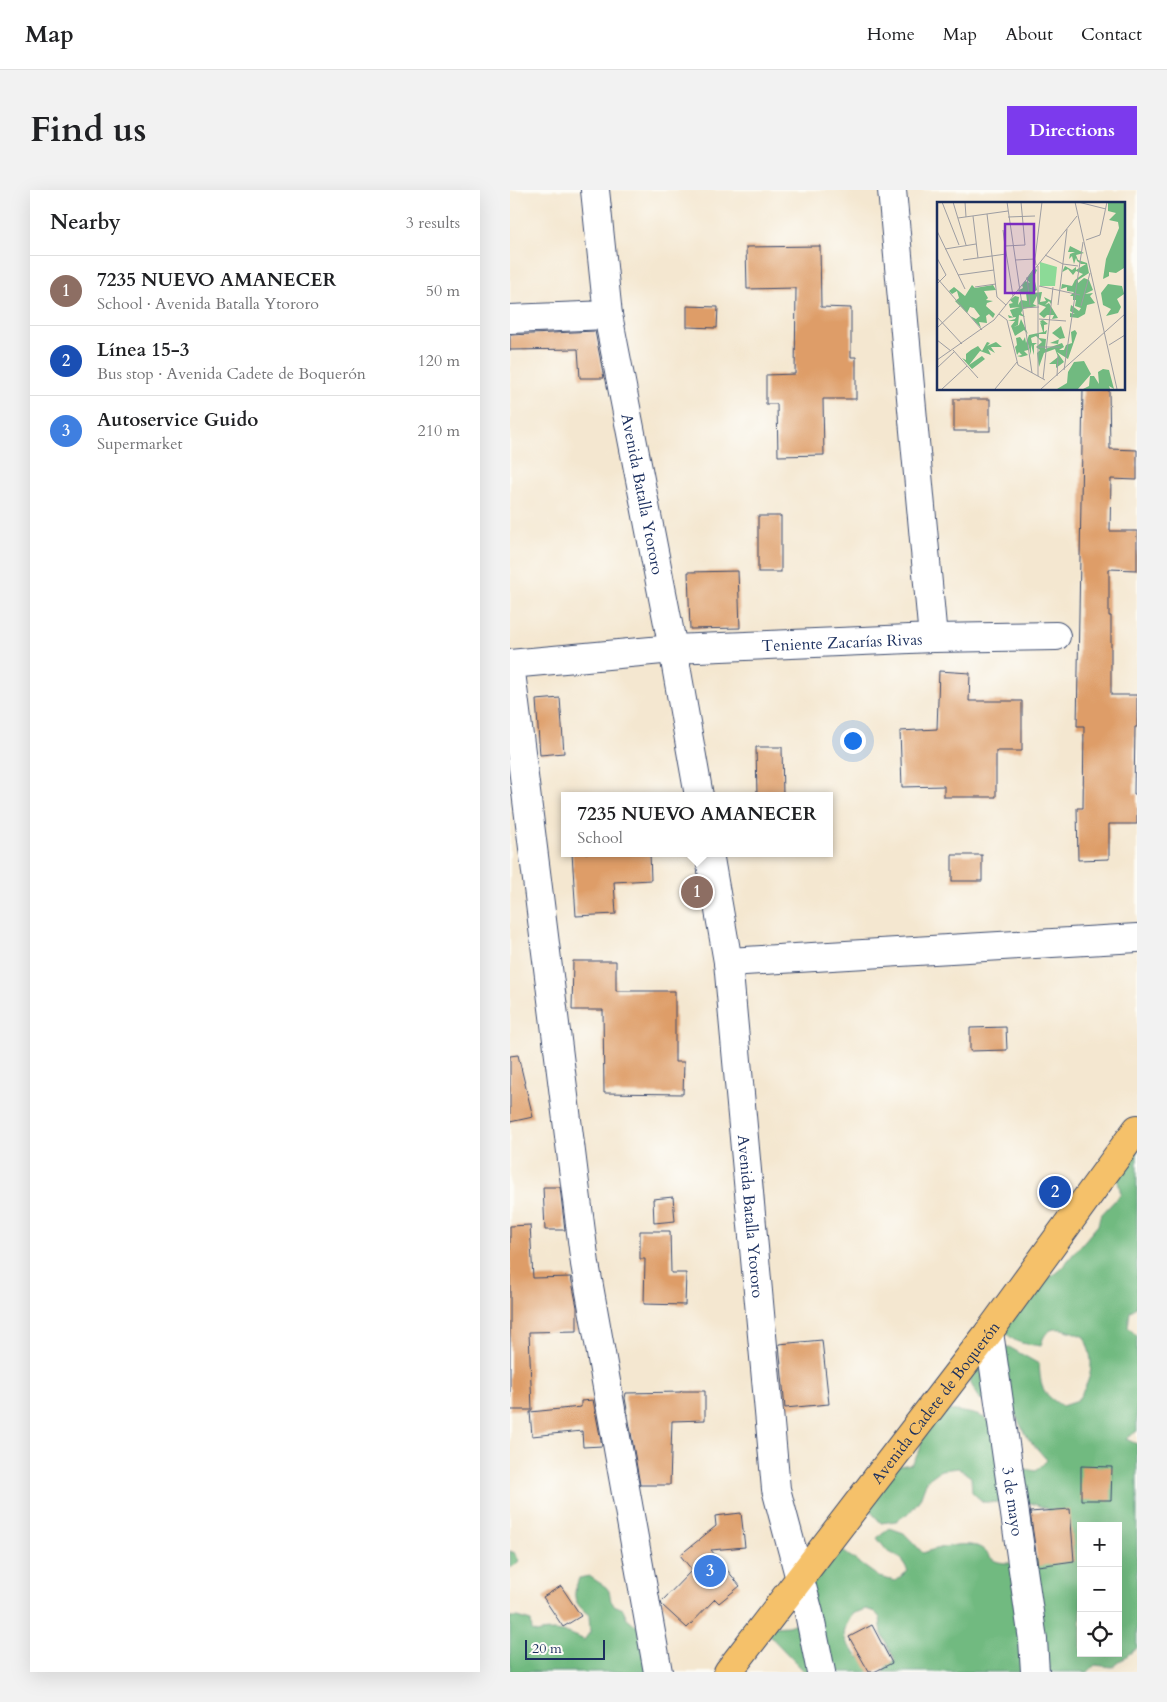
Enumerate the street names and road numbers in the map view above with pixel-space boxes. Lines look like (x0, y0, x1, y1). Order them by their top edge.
street label: Avenida Batalla Ytororo (615, 412, 668, 577)
street label: Teniente Zacarías Rivas (761, 628, 923, 657)
street label: Avenida Batalla Ytororo (732, 1134, 769, 1299)
street label: Avenida Cadete de Boquerón (866, 1317, 1005, 1489)
street label: 3 de mayo (996, 1465, 1028, 1538)

